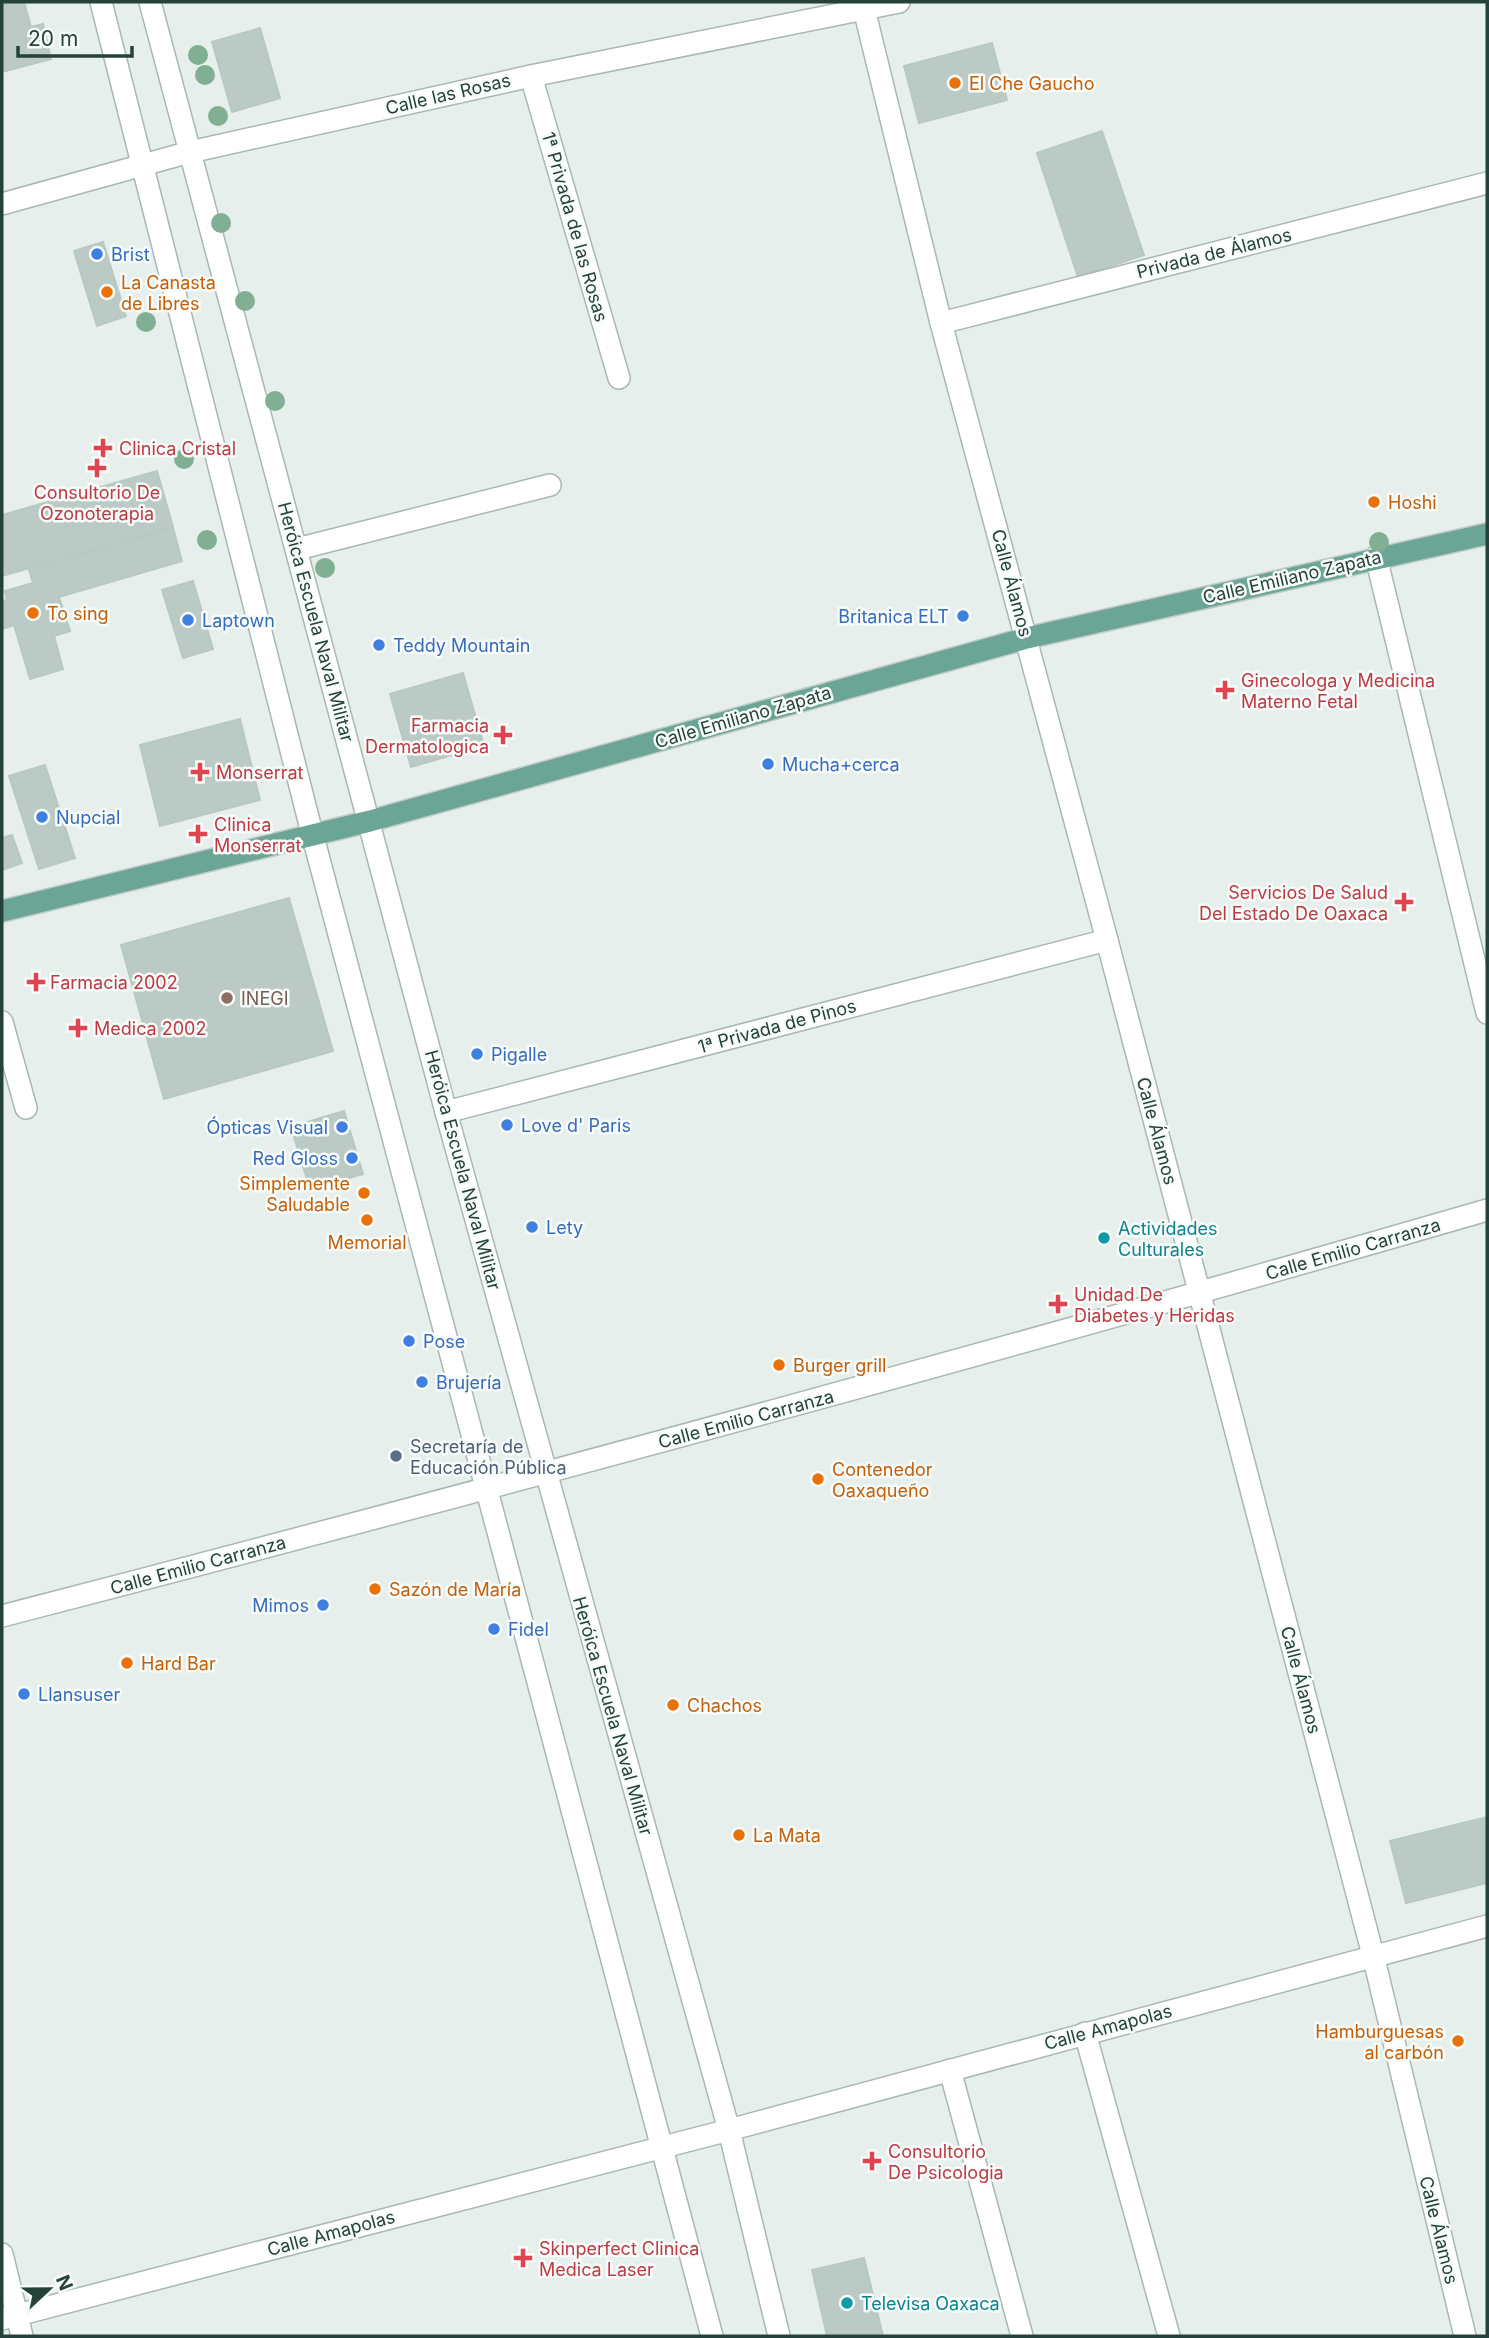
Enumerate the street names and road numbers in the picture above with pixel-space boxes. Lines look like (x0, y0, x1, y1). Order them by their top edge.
street label: Calle las Rosas (383, 69, 513, 119)
street label: 1ª Privada de las Rosas (538, 130, 612, 324)
street label: Privada de Álamos (1134, 223, 1294, 282)
street label: Heróica Escuela Naval Militar (274, 500, 358, 744)
street label: Calle Álamos (988, 527, 1037, 639)
street label: Calle Emiliano Zapata (1201, 546, 1383, 608)
street label: Calle Emiliano Zapata (652, 682, 834, 752)
street label: 1ª Privada de Pinos (696, 995, 858, 1057)
street label: Heróica Escuela Naval Militar (421, 1048, 505, 1292)
street label: Calle Álamos (1133, 1075, 1182, 1187)
street label: Calle Emilio Carranza (1263, 1214, 1443, 1284)
street label: Calle Emilio Carranza (656, 1385, 836, 1453)
street label: Calle Emilio Carranza (108, 1531, 288, 1599)
street label: Heróica Escuela Naval Militar (569, 1594, 657, 1838)
street label: Calle Álamos (1277, 1624, 1326, 1736)
street label: Calle Amapolas (1042, 2000, 1174, 2054)
street label: Calle Álamos (1415, 2174, 1464, 2286)
street label: Calle Amapolas (265, 2206, 397, 2260)

